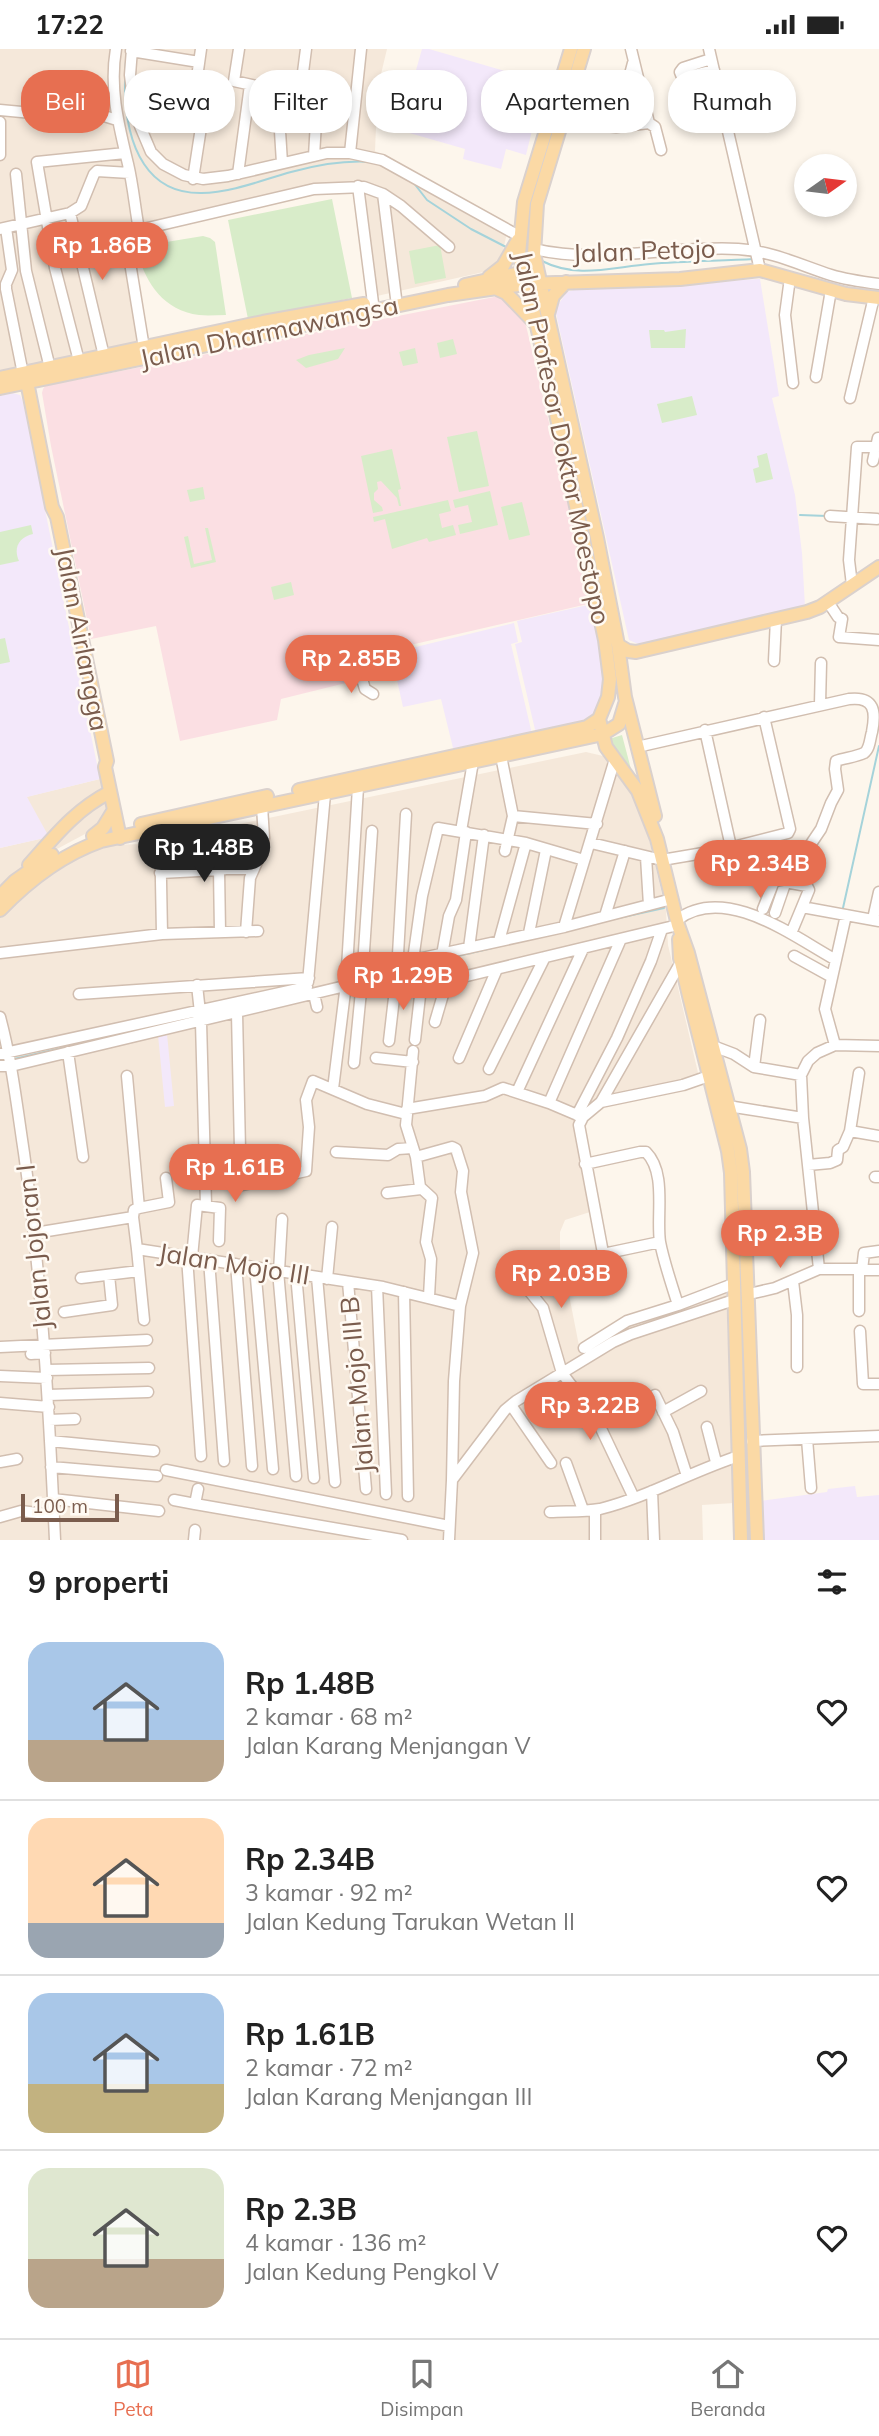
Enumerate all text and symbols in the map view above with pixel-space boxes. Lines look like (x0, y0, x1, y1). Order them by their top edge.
text: 17:22 (35, 8, 104, 41)
chip: Beli (21, 70, 110, 133)
chip: Sewa (124, 70, 235, 133)
chip: Filter (249, 70, 352, 133)
chip: Baru (366, 70, 467, 133)
chip: Apartemen (481, 70, 654, 133)
chip: Rumah (668, 70, 796, 133)
north arrow (794, 154, 858, 217)
map controls (794, 154, 857, 217)
pin: Rp 1.86B (30, 223, 174, 282)
text: Rp 1.86B (52, 230, 152, 259)
street label: Jalan Petojo (572, 232, 716, 269)
street label: Jalan Profesor Doktor Moestopo (507, 248, 618, 628)
street label: Jalan Dharmawangsa (137, 288, 401, 375)
street label: Jalan Airlangga (48, 544, 116, 734)
pin: Rp 2.85B (279, 635, 423, 695)
text: Rp 2.85B (301, 643, 401, 672)
pin: Rp 1.48B (132, 825, 276, 884)
text: Rp 1.48B (154, 832, 254, 861)
pin: Rp 2.34B (688, 841, 832, 900)
text: Rp 2.34B (710, 848, 810, 877)
pin: Rp 1.29B (331, 953, 475, 1012)
text: Rp 1.29B (353, 960, 453, 989)
pin: Rp 1.61B (163, 1145, 307, 1204)
text: Rp 1.61B (185, 1152, 285, 1181)
street label: Jalan Jojoran I (8, 1163, 59, 1331)
pin: Rp 2.3B (715, 1211, 845, 1270)
text: Rp 2.3B (737, 1218, 823, 1247)
street label: Jalan Mojo III (156, 1235, 312, 1292)
pin: Rp 2.03B (489, 1251, 633, 1310)
text: Rp 2.03B (511, 1258, 611, 1287)
street label: Jalan Mojo III B (332, 1295, 381, 1475)
pin: Rp 3.22B (518, 1383, 662, 1442)
text: Rp 3.22B (540, 1390, 640, 1419)
scale bar (21, 1491, 119, 1523)
text: 100 m (32, 1494, 88, 1518)
text: 9 properti (28, 1563, 169, 1601)
icon: filters (813, 1563, 851, 1601)
text: Rp 1.48B (245, 1664, 375, 1702)
icon: home (84, 1670, 168, 1754)
icon: heart (813, 1693, 851, 1731)
text: 2 kamar · 68 m² (245, 1702, 413, 1731)
text: Jalan Karang Menjangan V (245, 1731, 531, 1760)
text: Rp 2.34B (245, 1840, 375, 1878)
icon: home (84, 1846, 168, 1930)
icon: heart (813, 1869, 851, 1907)
text: 3 kamar · 92 m² (245, 1878, 413, 1907)
text: Jalan Kedung Tarukan Wetan II (245, 1907, 575, 1936)
text: Rp 1.61B (245, 2015, 375, 2053)
icon: home (84, 2021, 168, 2105)
icon: heart (813, 2044, 851, 2082)
text: 2 kamar · 72 m² (245, 2053, 413, 2082)
text: Jalan Karang Menjangan III (245, 2082, 532, 2111)
text: Rp 2.3B (245, 2190, 357, 2228)
icon: home (84, 2196, 168, 2280)
icon: heart (813, 2219, 851, 2257)
text: 4 kamar · 136 m² (245, 2228, 426, 2257)
text: Jalan Kedung Pengkol V (245, 2257, 499, 2286)
tab: Peta (113, 2355, 154, 2421)
tab: Disimpan (380, 2355, 464, 2421)
tab: Beranda (690, 2355, 766, 2421)

